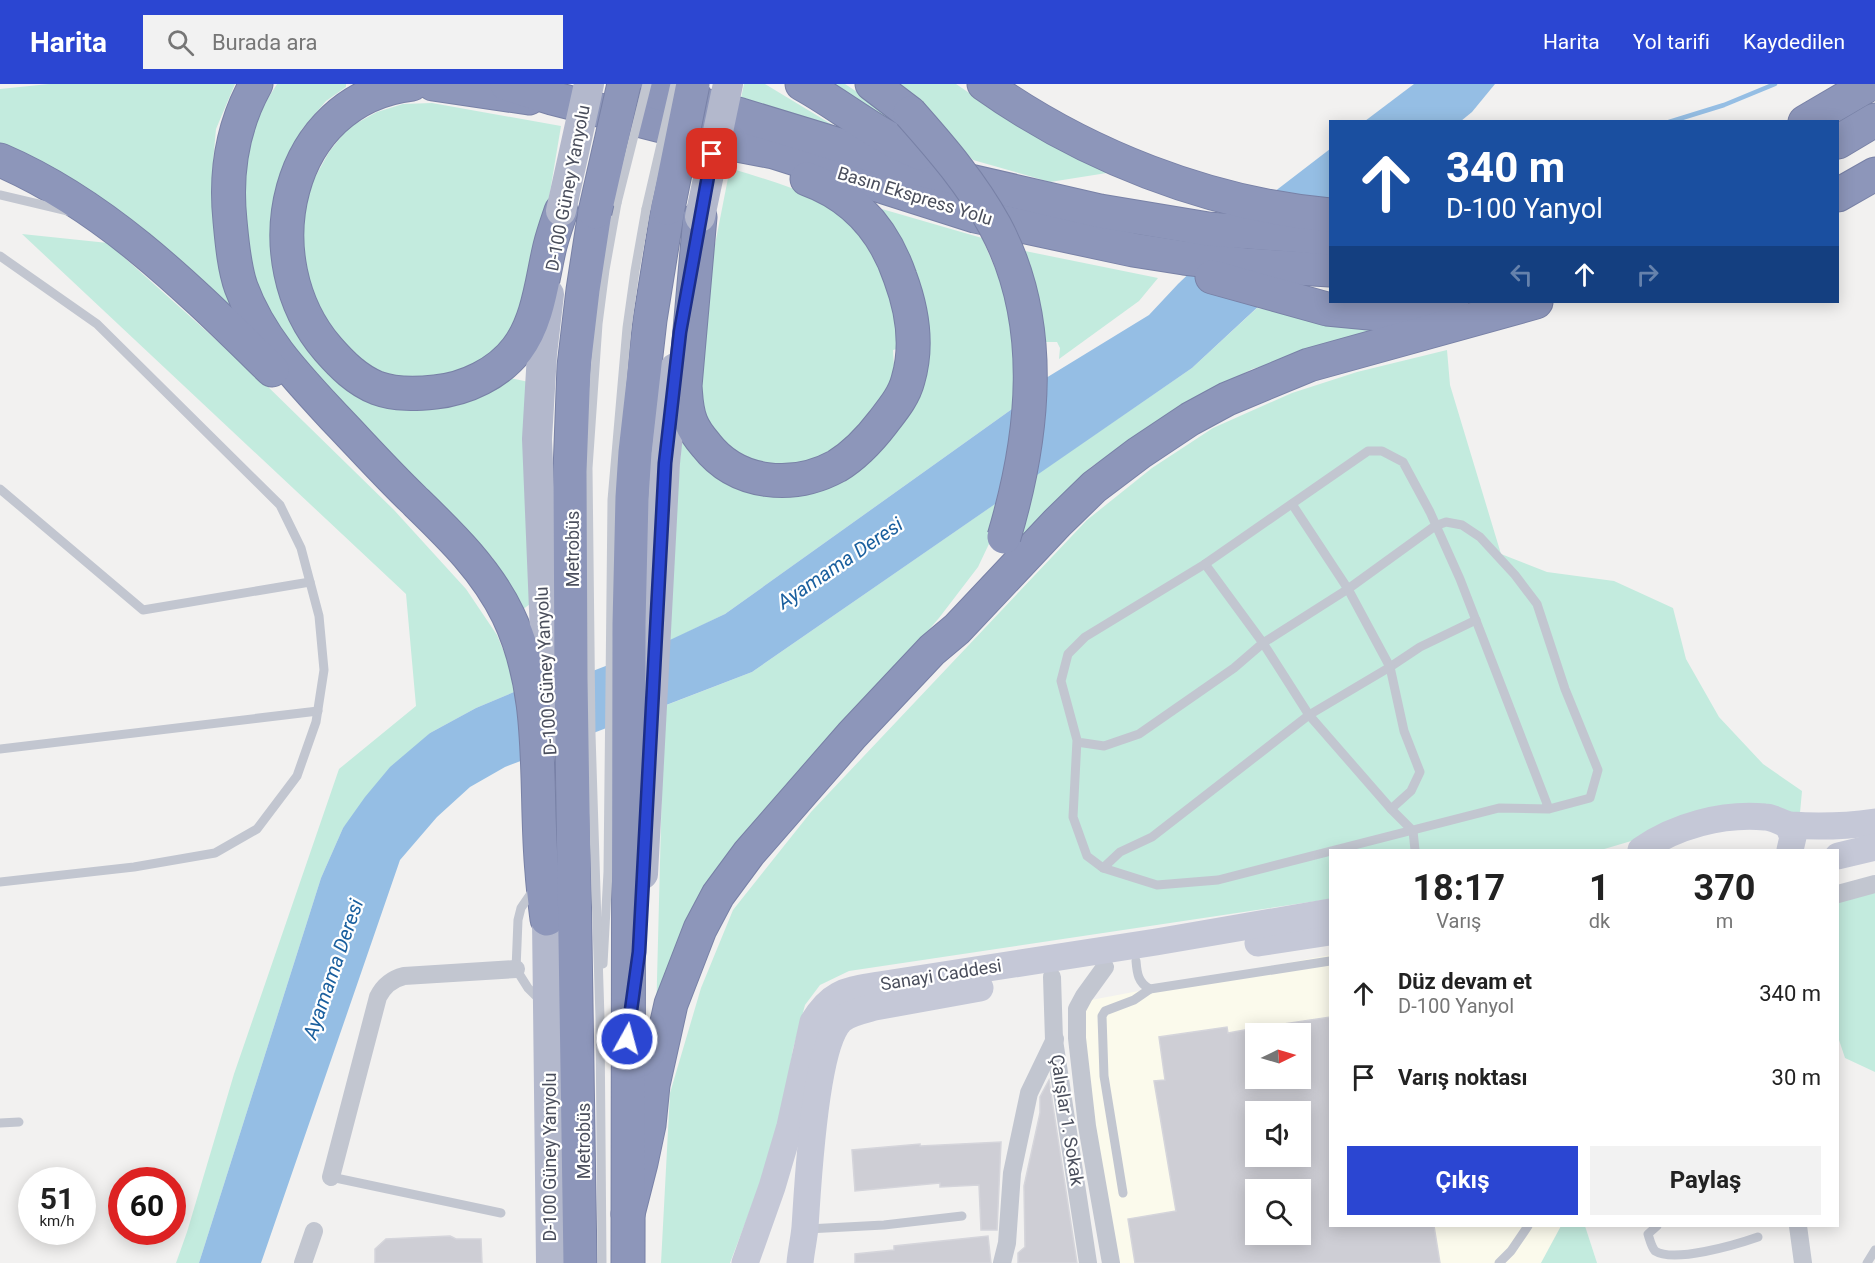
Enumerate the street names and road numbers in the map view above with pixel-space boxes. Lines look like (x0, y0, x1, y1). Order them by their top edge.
street label: D-100 Güney Yanyolu (541, 103, 594, 273)
street label: Basın Ekspress Yolu (835, 162, 995, 229)
street label: Metrobüs (562, 511, 583, 587)
street label: D-100 Güney Yanyolu (531, 586, 560, 756)
street label: Sanayi Caddesi (879, 955, 1003, 994)
street label: Çalışlar 1. Sokak (1047, 1053, 1088, 1188)
street label: D-100 Güney Yanyolu (539, 1073, 560, 1242)
street label: Metrobüs (573, 1103, 594, 1179)

